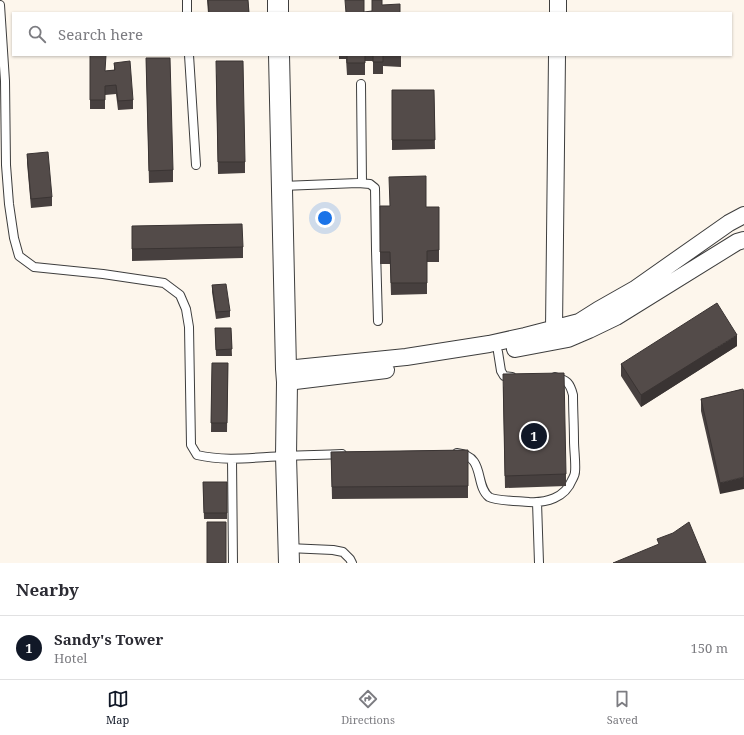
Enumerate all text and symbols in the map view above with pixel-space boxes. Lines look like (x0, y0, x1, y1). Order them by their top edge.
search box (12, 12, 732, 56)
icon: search (26, 23, 48, 45)
text: Search here (58, 24, 143, 44)
your location (315, 208, 335, 228)
pin: 1 (521, 421, 547, 451)
text: Nearby (16, 578, 79, 601)
text: Sandy's Tower (54, 629, 163, 649)
text: 1 (25, 639, 33, 657)
text: 150 m (691, 639, 728, 657)
text: Hotel (54, 649, 87, 667)
tab: Map (106, 688, 129, 727)
tab: Directions (341, 688, 395, 727)
tab: Saved (607, 688, 638, 727)

